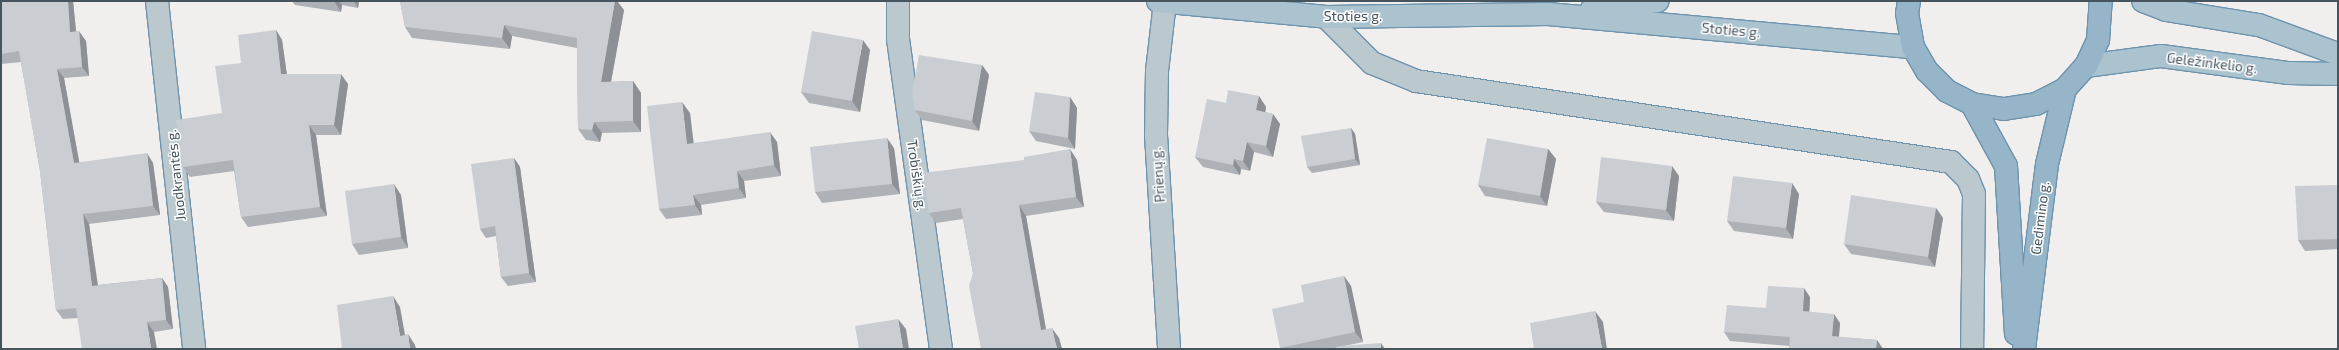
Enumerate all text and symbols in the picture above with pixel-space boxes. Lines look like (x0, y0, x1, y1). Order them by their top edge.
street label: Stoties g. (1324, 8, 1382, 24)
street label: Stoties g. (1701, 19, 1761, 41)
street label: Geležinkelio g. (2166, 49, 2258, 77)
street label: Juodkrantės g. (163, 129, 189, 221)
street label: Trobiškių g. (904, 138, 930, 212)
street label: Prienų g. (1148, 147, 1168, 203)
street label: Gedimino g. (2027, 180, 2053, 256)

